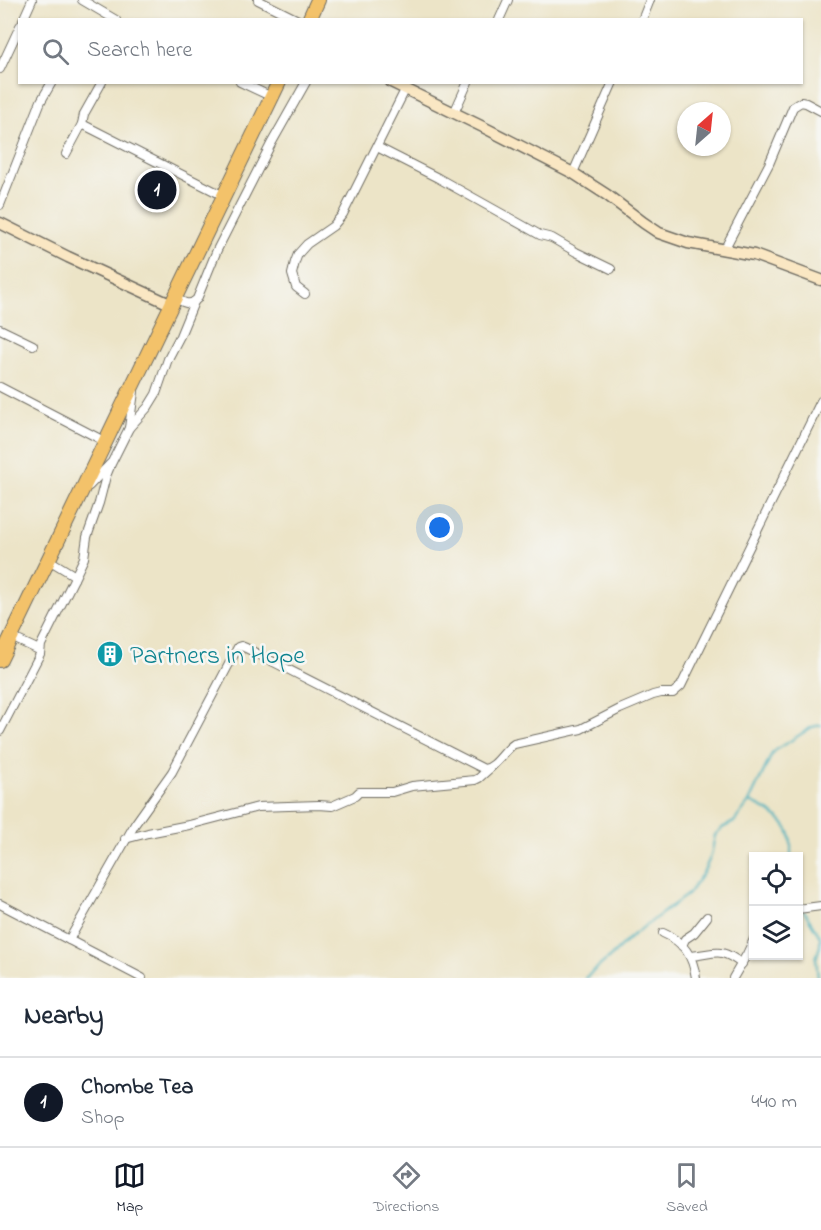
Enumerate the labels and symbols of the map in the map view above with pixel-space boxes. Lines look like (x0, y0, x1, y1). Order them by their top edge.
north arrow (677, 102, 731, 156)
pin: 1 (138, 168, 176, 213)
your location (425, 513, 454, 542)
place label: Partners in Hope (130, 638, 305, 676)
building icon: Partners in Hope (95, 639, 125, 669)

